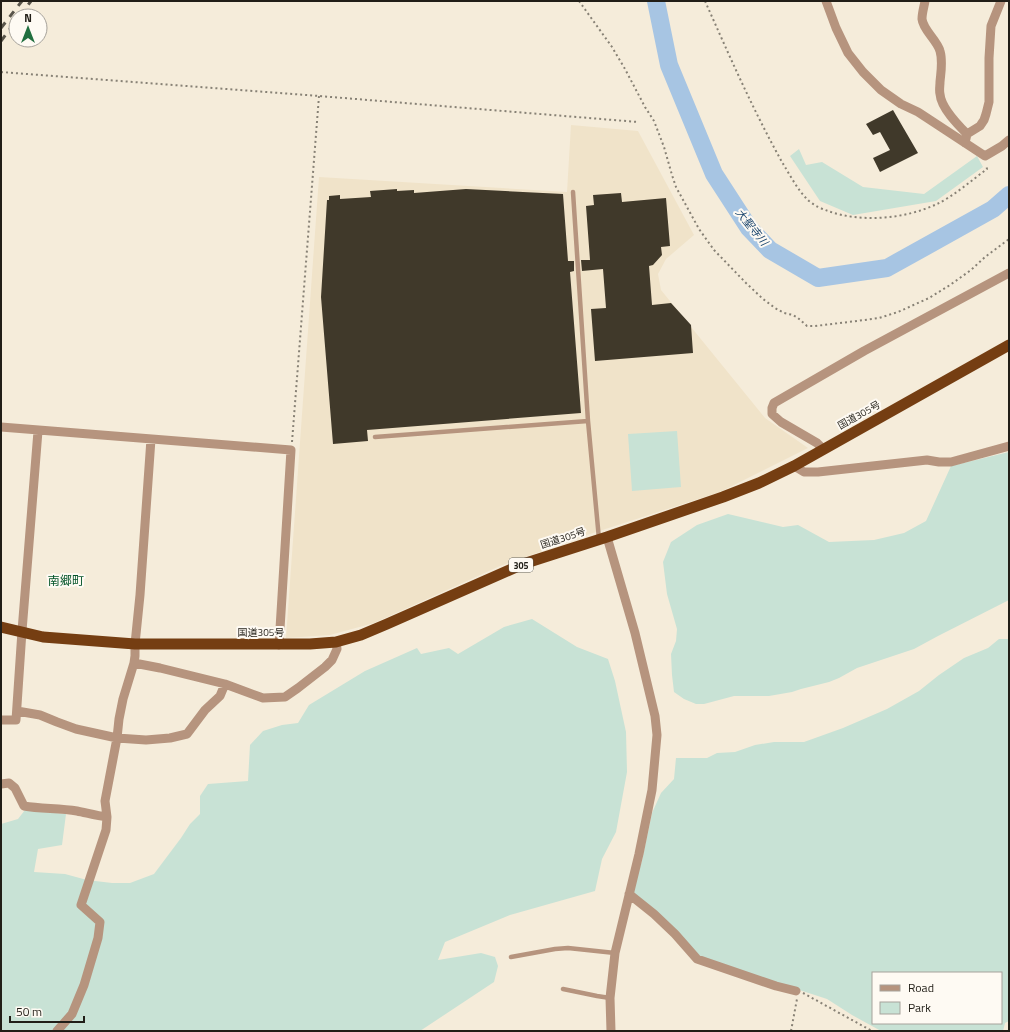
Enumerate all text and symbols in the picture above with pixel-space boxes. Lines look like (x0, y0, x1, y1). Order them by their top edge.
north arrow (8, 8, 48, 48)
text: N (24, 10, 32, 26)
water label: 大聖寺川 (732, 205, 773, 250)
street label: 国道305号 (835, 397, 883, 433)
street label: 国道305号 (538, 524, 588, 552)
road number: 305 (509, 558, 533, 572)
district label: 南郷町 (48, 571, 84, 590)
street label: 国道305号 (238, 625, 284, 640)
legend (872, 972, 1002, 1024)
text: Road (908, 978, 934, 997)
scale bar (10, 998, 84, 1024)
text: Park (908, 998, 931, 1017)
text: 50 m (16, 1002, 42, 1021)

